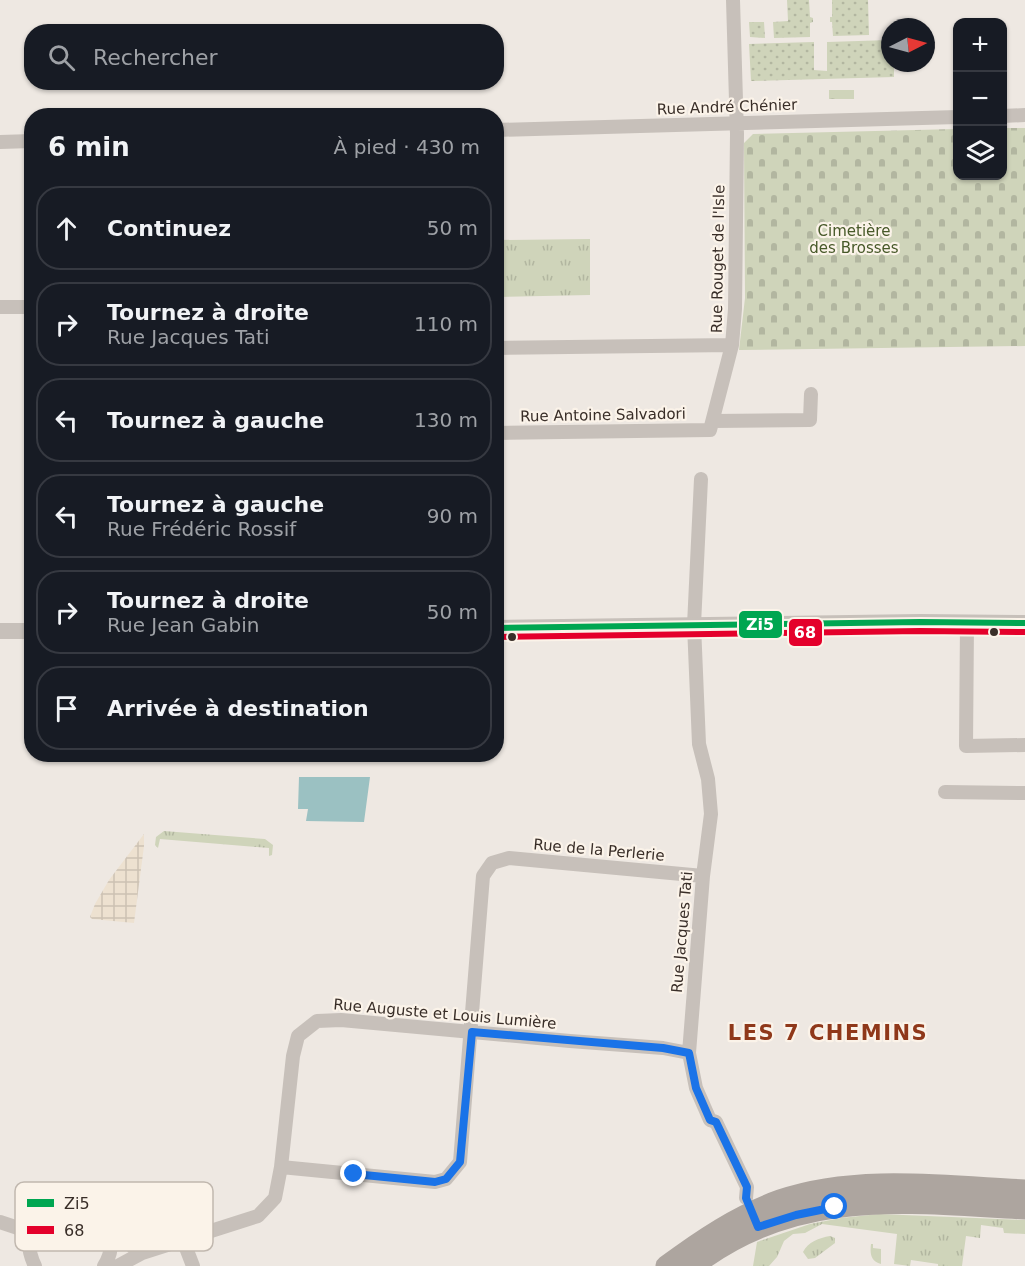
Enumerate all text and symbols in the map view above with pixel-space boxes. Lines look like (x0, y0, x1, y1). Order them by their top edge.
north arrow (881, 18, 935, 72)
map controls (953, 18, 1007, 180)
button: + (953, 18, 1007, 72)
search box (24, 24, 504, 90)
icon: search (45, 41, 78, 74)
text: Rechercher (93, 45, 218, 70)
button: − (953, 72, 1007, 126)
street label: Rue André Chénier (656, 96, 798, 118)
button: layers (953, 126, 1007, 180)
text: 6 min (48, 132, 130, 162)
text: À pied · 430 m (334, 135, 480, 159)
street label: Rue Rouget de l'Isle (708, 185, 728, 333)
icon: ahead (50, 212, 83, 245)
text: Continuez (107, 216, 231, 241)
text: 50 m (427, 216, 478, 240)
park label: Cimetière des Brosses (809, 222, 899, 257)
text: Tournez à droite (107, 300, 309, 325)
icon: right (50, 308, 83, 341)
text: 110 m (414, 312, 478, 336)
text: Rue Jacques Tati (107, 325, 270, 349)
icon: left (50, 404, 83, 437)
street label: Rue Antoine Salvadori (520, 405, 686, 425)
text: Tournez à gauche (107, 408, 324, 433)
text: 130 m (414, 408, 478, 432)
text: Tournez à gauche (107, 492, 324, 517)
icon: left (50, 500, 83, 533)
text: 90 m (427, 504, 478, 528)
text: Rue Frédéric Rossif (107, 517, 296, 541)
text: Tournez à droite (107, 588, 309, 613)
icon: right (50, 596, 83, 629)
text: 50 m (427, 600, 478, 624)
line badge: Zi5 (738, 610, 783, 639)
text: Rue Jean Gabin (107, 613, 260, 637)
text: Zi5 (746, 615, 774, 634)
line badge: 68 (788, 618, 823, 647)
text: 68 (794, 623, 816, 642)
unlabelled marker (988, 626, 1000, 638)
unlabelled marker (506, 631, 518, 643)
icon: arrive (50, 692, 83, 725)
text: Arrivée à destination (107, 696, 369, 721)
street label: Rue de la Perlerie (533, 835, 665, 865)
street label: Rue Jacques Tati (668, 871, 696, 993)
street label: Rue Auguste et Louis Lumière (333, 995, 557, 1033)
district label: LES 7 CHEMINS (728, 1021, 928, 1045)
route end (340, 1160, 366, 1186)
legend (15, 1182, 213, 1251)
route start (821, 1193, 847, 1219)
text: Zi5 (64, 1194, 90, 1213)
text: 68 (64, 1221, 84, 1240)

